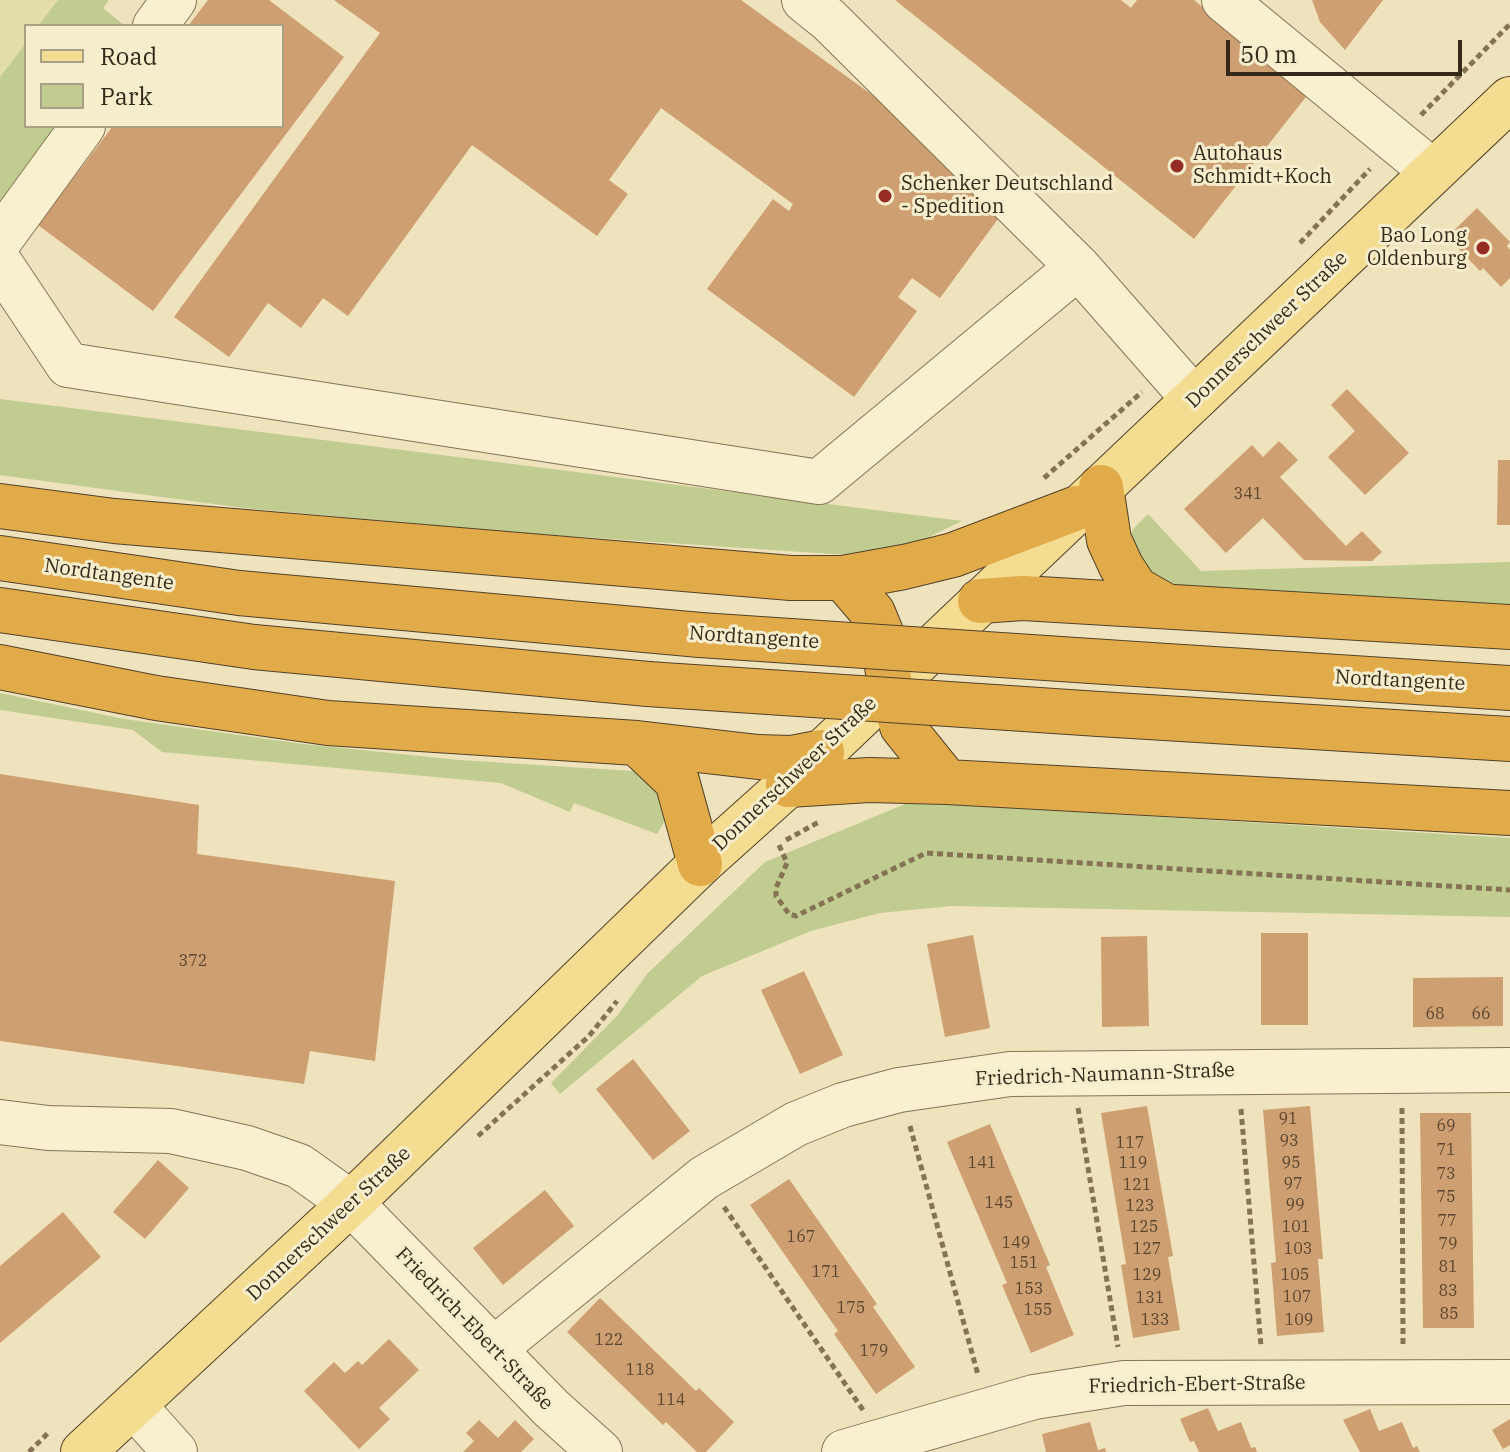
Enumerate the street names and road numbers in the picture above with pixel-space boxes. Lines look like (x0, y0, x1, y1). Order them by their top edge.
street label: Donnerschweer Straße (1181, 247, 1353, 413)
street label: Nordtangente (43, 554, 175, 596)
street label: Nordtangente (688, 621, 820, 655)
street label: Nordtangente (1334, 666, 1466, 696)
street label: Donnerschweer Straße (708, 692, 882, 856)
street label: Friedrich-Naumann-Straße (975, 1058, 1235, 1092)
street label: Donnerschweer Straße (242, 1142, 416, 1306)
street label: Friedrich-Ebert-Straße (390, 1243, 558, 1415)
street label: Friedrich-Ebert-Straße (1088, 1371, 1306, 1399)

